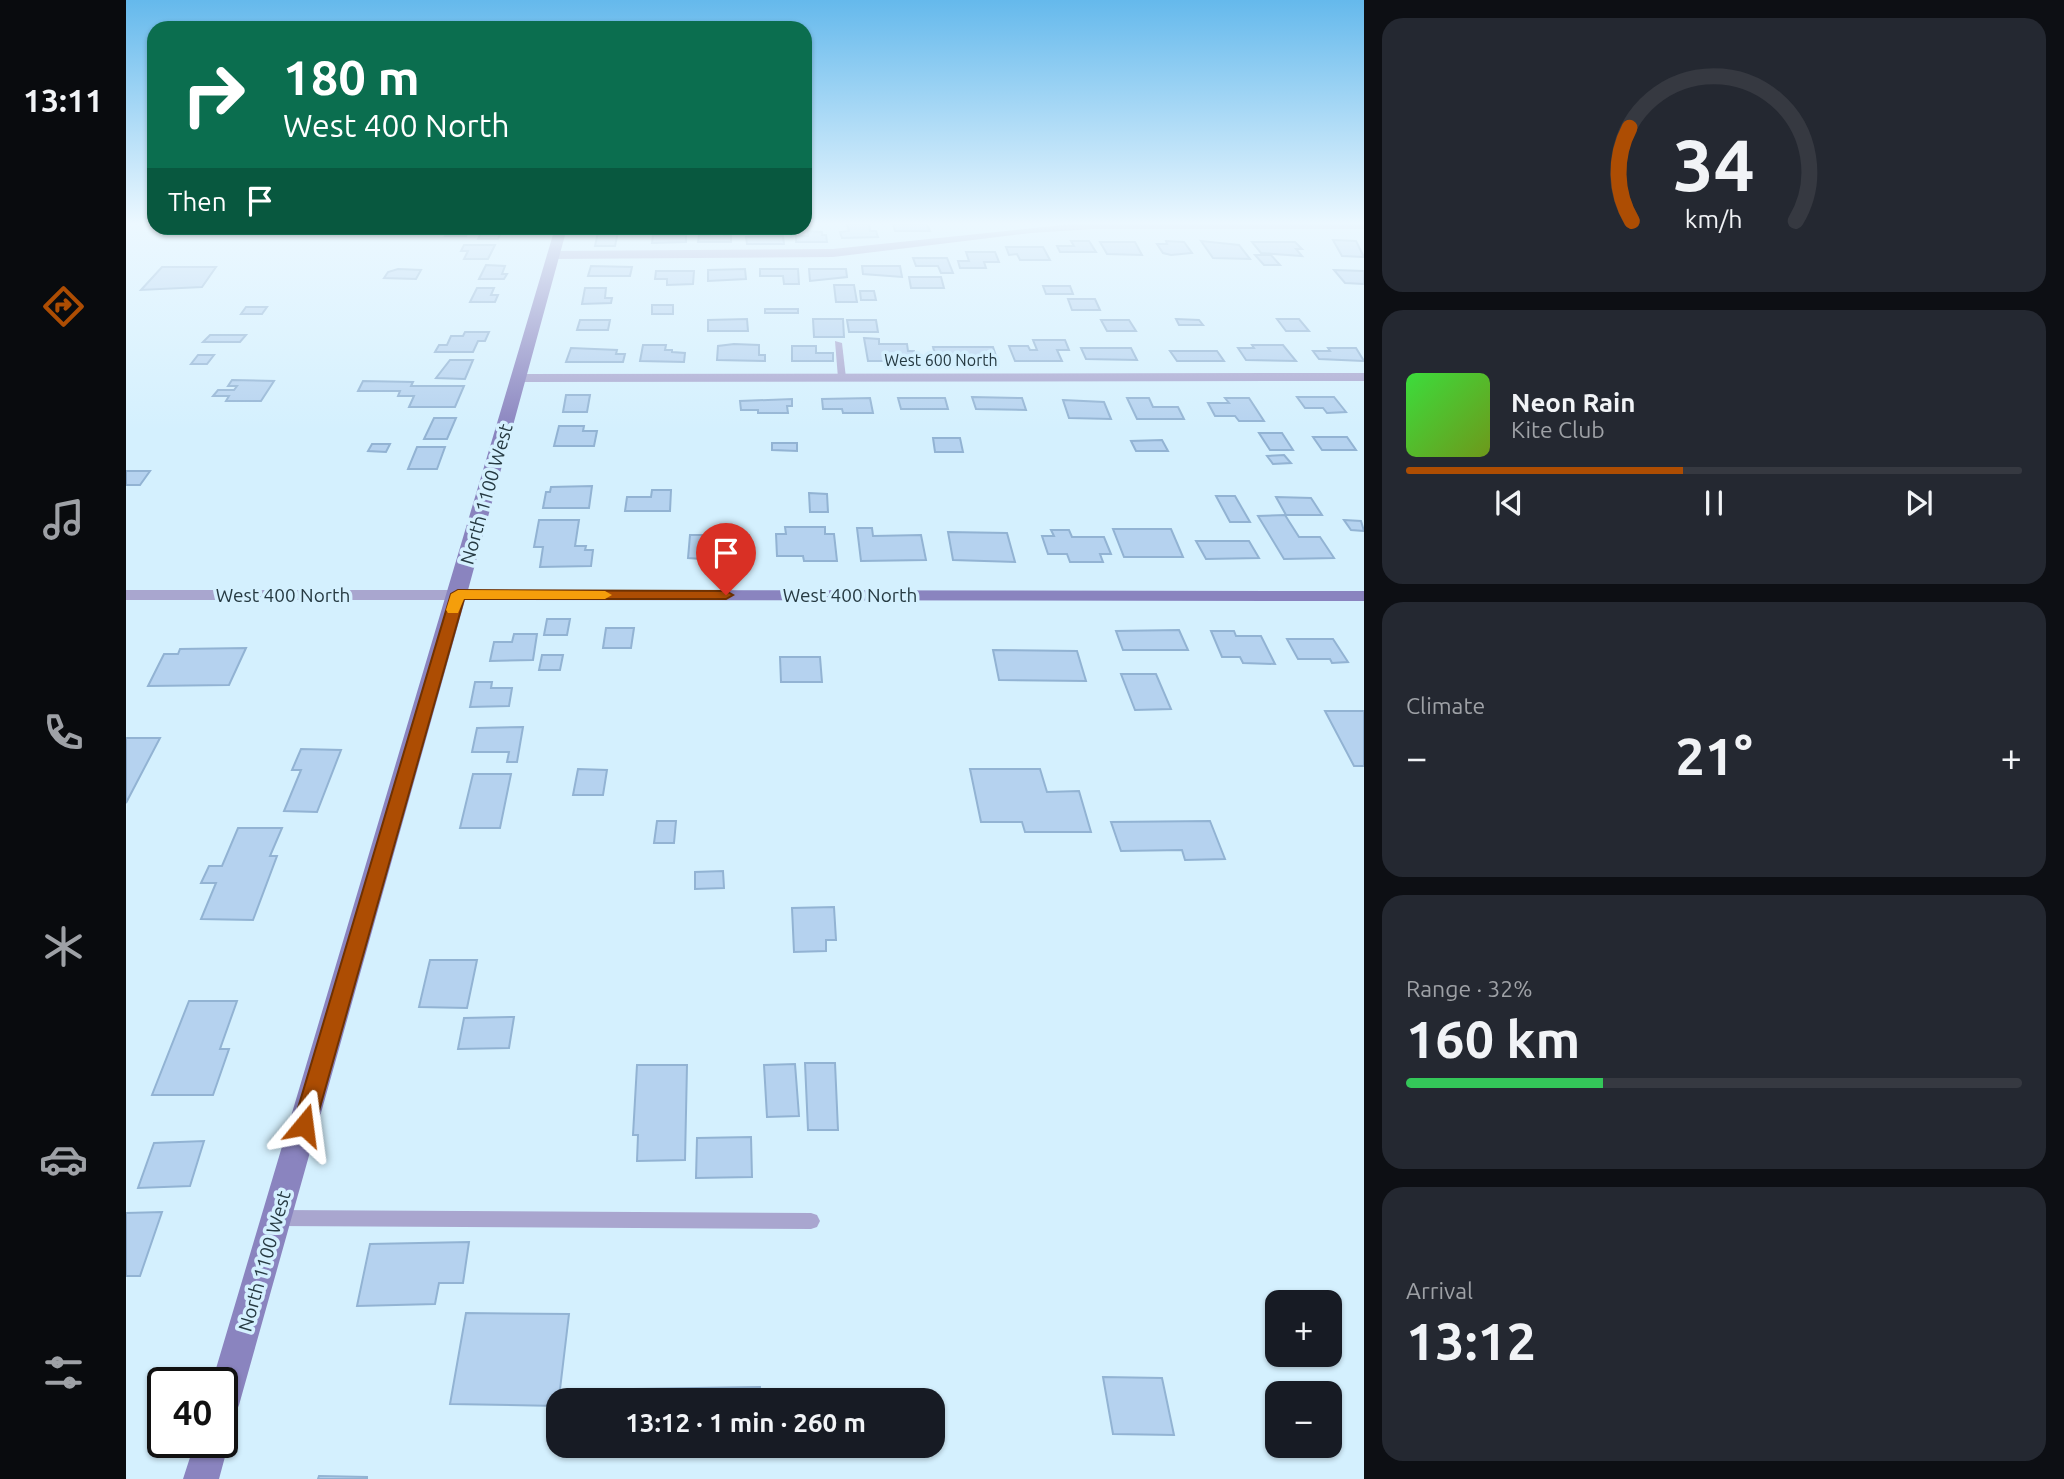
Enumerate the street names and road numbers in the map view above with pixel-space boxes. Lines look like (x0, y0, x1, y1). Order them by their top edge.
street label: West 600 North (884, 351, 998, 369)
street label: North 1100 West (455, 421, 517, 567)
street label: West 400 North (216, 584, 350, 606)
street label: West 400 North (783, 584, 917, 606)
street label: North 1100 West (233, 1188, 295, 1334)

